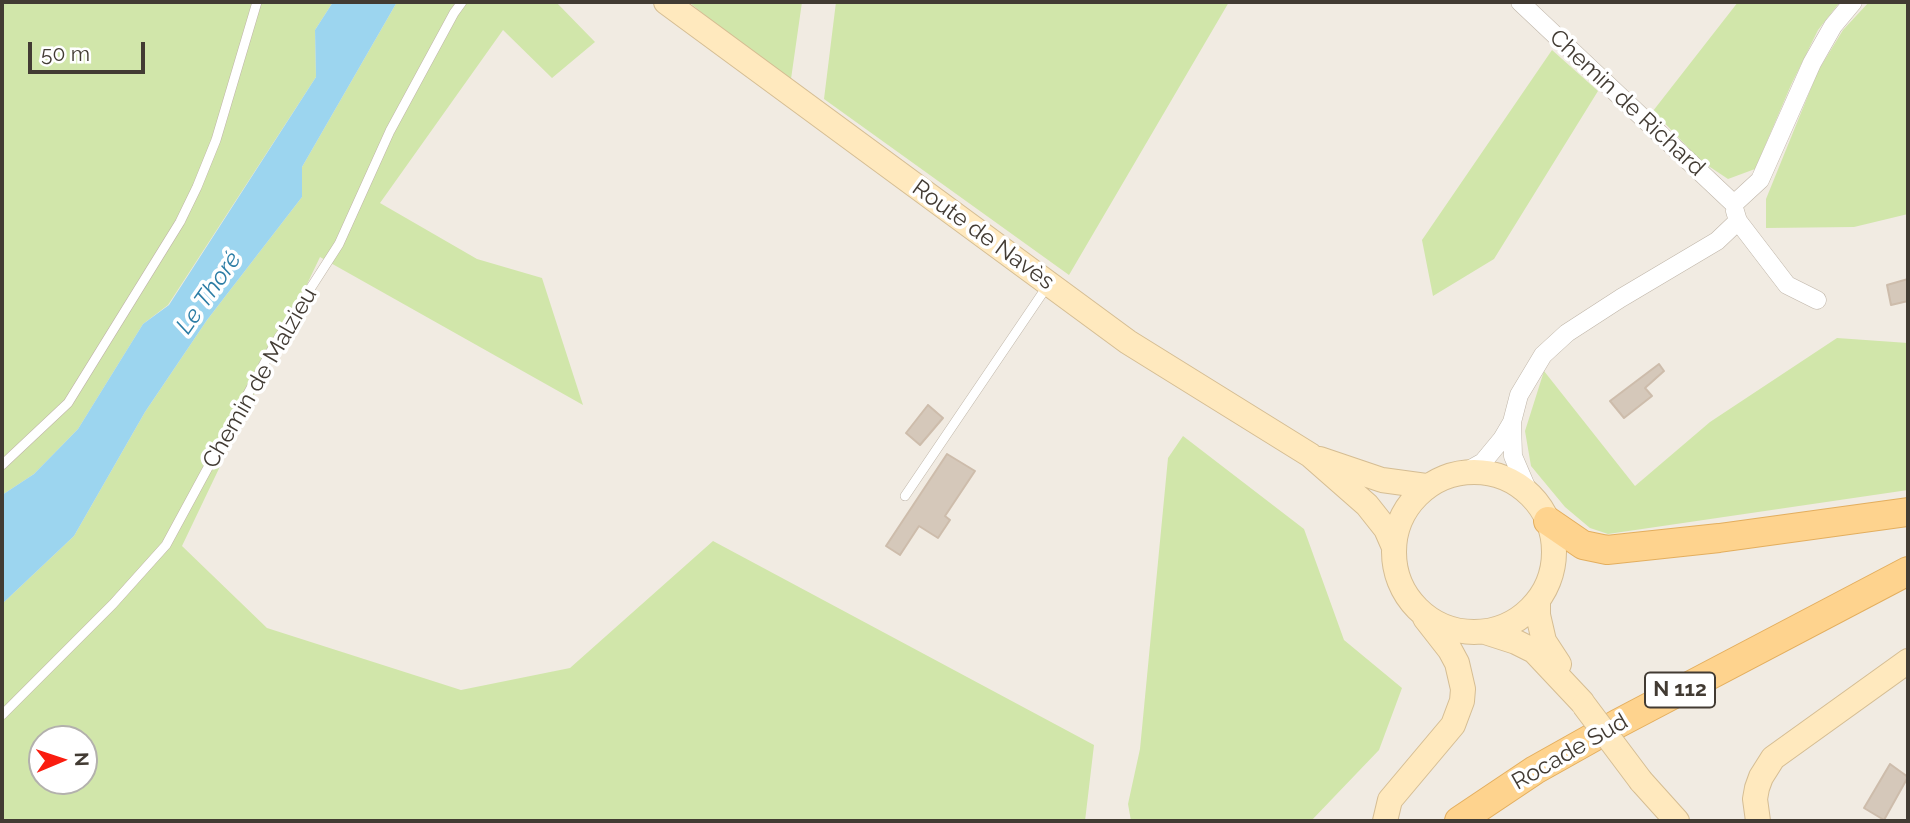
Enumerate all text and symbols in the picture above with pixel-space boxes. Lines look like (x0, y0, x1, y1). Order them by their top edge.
street label: Chemin de Richard (1544, 24, 1710, 182)
scale bar (32, 28, 149, 72)
text: 50 m (41, 41, 90, 66)
street label: Route de Navès (907, 174, 1059, 296)
water label: Le Thoré (170, 246, 248, 340)
street label: Chemin de Malzieu (197, 283, 323, 473)
road number: N 112 (1645, 672, 1715, 708)
street label: Rocade Sud (1507, 708, 1633, 796)
north arrow (28, 725, 98, 795)
text: N (71, 752, 93, 767)

